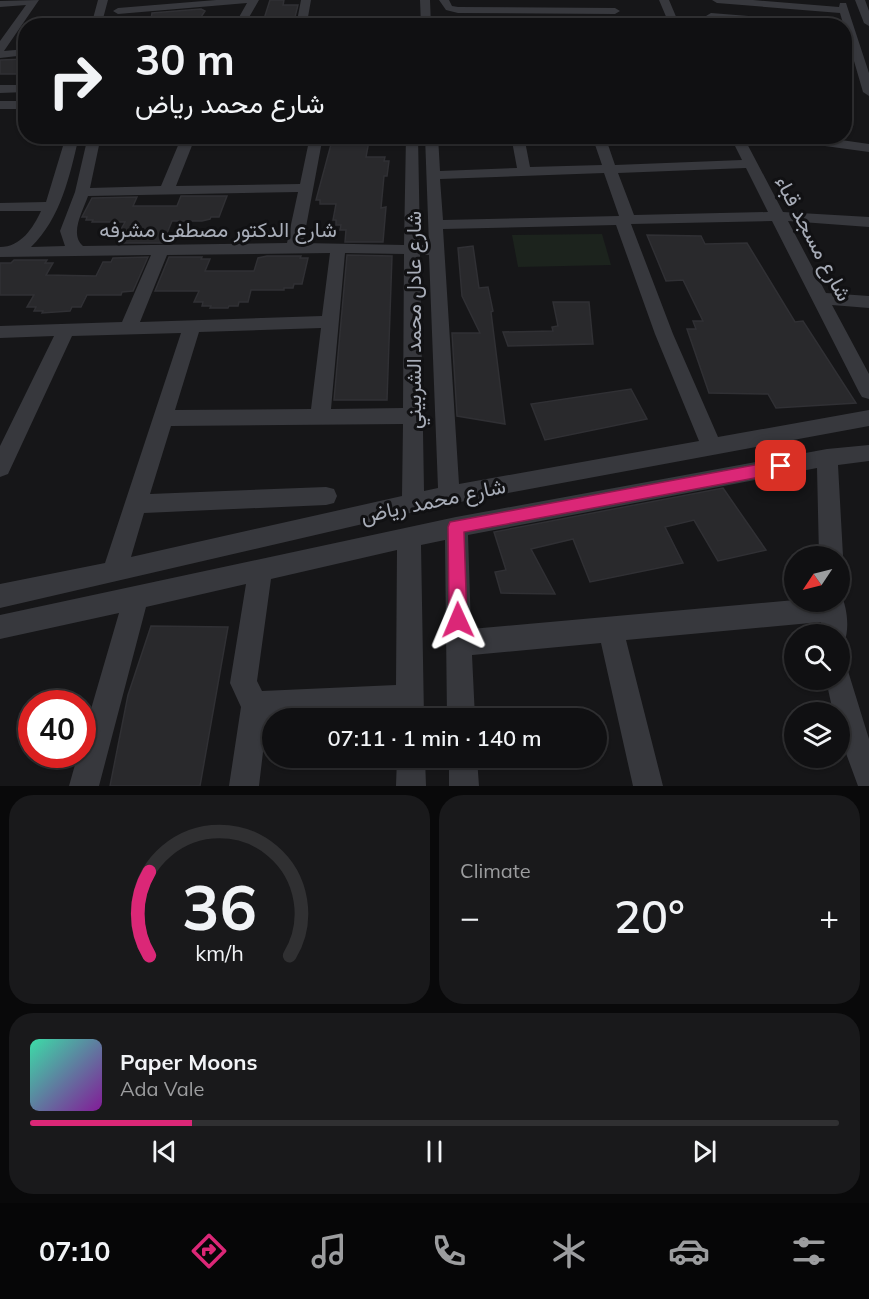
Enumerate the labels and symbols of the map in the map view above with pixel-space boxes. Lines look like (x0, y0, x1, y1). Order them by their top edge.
street label: شارع مسجد قباء (768, 171, 858, 306)
street label: شارع عادل محمد الشربيني (400, 211, 431, 429)
street label: شارع الدكتور مصطفى مشرفه (99, 216, 337, 244)
pin (755, 440, 806, 491)
street label: شارع محمد رياض (358, 472, 508, 530)
north arrow (784, 546, 850, 612)
position arrow (426, 588, 490, 652)
speed limit sign: 40 (18, 690, 96, 768)

